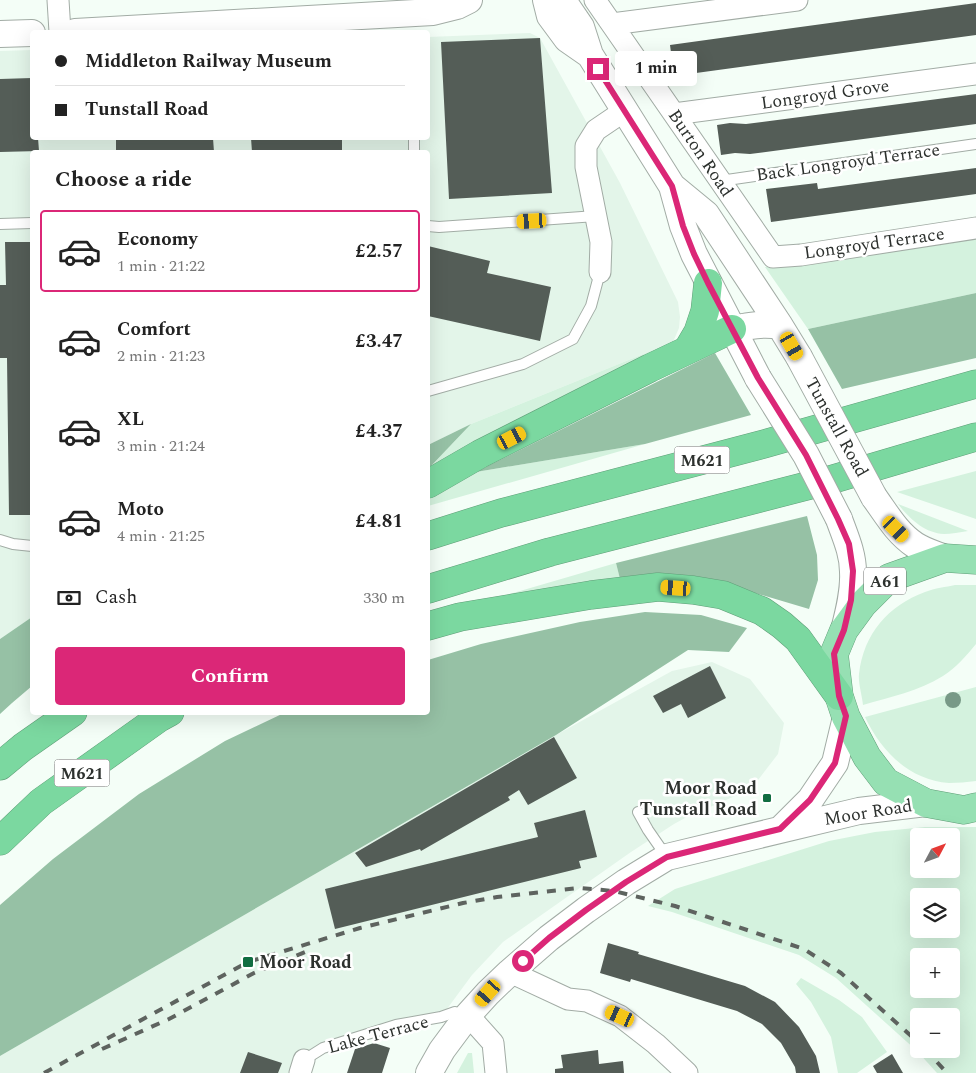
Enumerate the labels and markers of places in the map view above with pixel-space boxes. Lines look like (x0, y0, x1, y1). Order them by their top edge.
place label: Moor Road Tunstall Road (640, 775, 757, 823)
marker: Moor Road Tunstall Road (761, 792, 773, 804)
place label: Moor Road (259, 949, 352, 976)
marker: Moor Road (241, 955, 255, 969)

